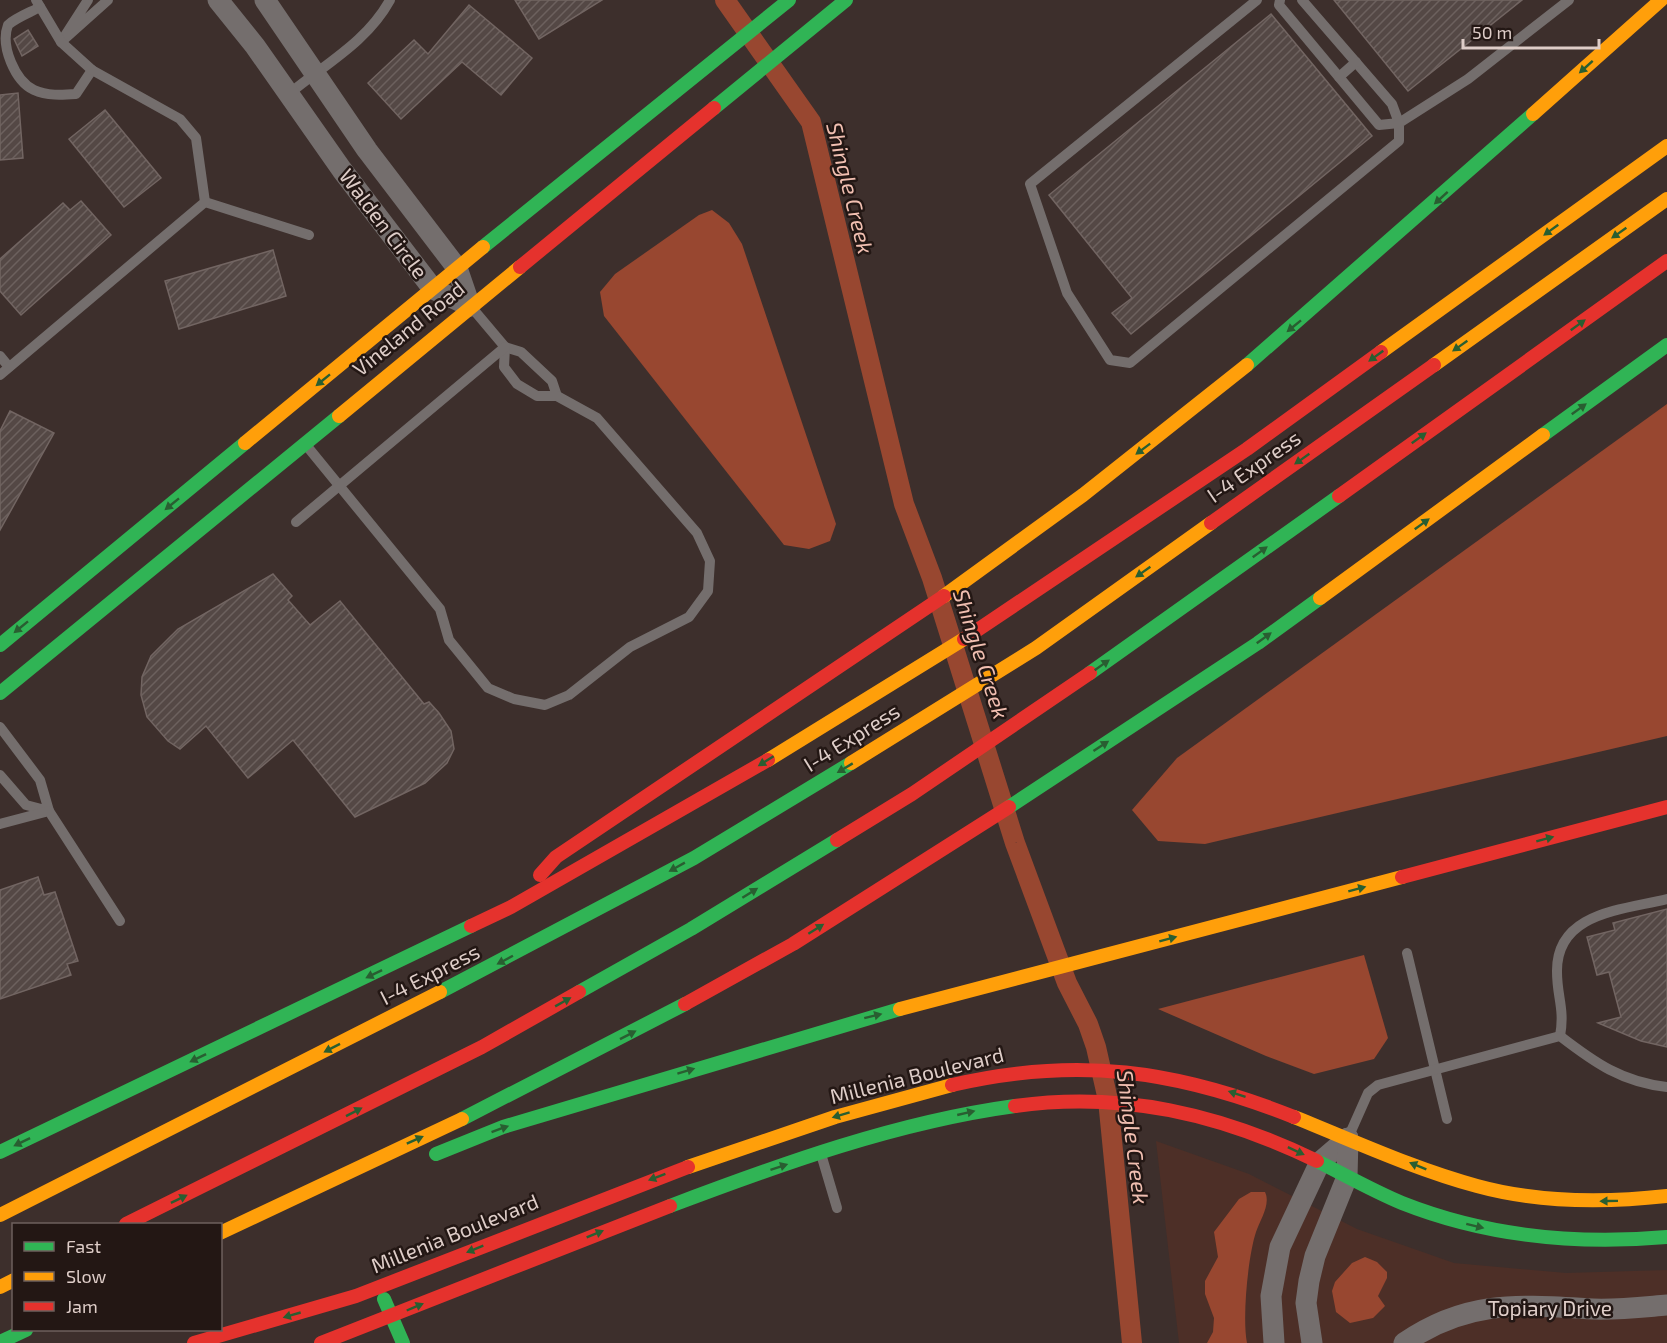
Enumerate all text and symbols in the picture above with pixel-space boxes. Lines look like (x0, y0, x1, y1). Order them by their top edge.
scale bar (1463, 12, 1600, 50)
text: 50 m (1472, 21, 1512, 43)
one-way arrow (1578, 60, 1593, 74)
water label: Shingle Creek (822, 119, 880, 256)
street label: Walden Circle (335, 163, 434, 283)
one-way arrow (1434, 190, 1448, 204)
one-way arrow (1544, 224, 1560, 236)
one-way arrow (1612, 227, 1628, 239)
street label: Vineland Road (347, 275, 469, 381)
one-way arrow (1287, 319, 1302, 332)
one-way arrow (1569, 319, 1585, 331)
one-way arrow (1453, 340, 1469, 352)
one-way arrow (1369, 350, 1385, 362)
one-way arrow (316, 373, 331, 386)
one-way arrow (1571, 403, 1587, 415)
street label: I-4 Express (1202, 424, 1305, 507)
one-way arrow (1410, 432, 1426, 444)
one-way arrow (1135, 442, 1150, 454)
one-way arrow (1294, 453, 1310, 465)
one-way arrow (164, 497, 180, 510)
one-way arrow (1413, 518, 1429, 530)
one-way arrow (1252, 546, 1268, 558)
one-way arrow (1135, 566, 1151, 578)
water label: Shingle Creek (949, 585, 1015, 722)
one-way arrow (14, 621, 29, 633)
one-way arrow (1256, 633, 1271, 645)
one-way arrow (1093, 659, 1109, 671)
street label: I-4 Express (799, 697, 904, 776)
one-way arrow (1093, 741, 1110, 752)
one-way arrow (758, 755, 774, 766)
one-way arrow (837, 762, 853, 773)
one-way arrow (1536, 834, 1554, 844)
one-way arrow (668, 862, 685, 872)
one-way arrow (1347, 884, 1366, 894)
one-way arrow (742, 887, 758, 898)
one-way arrow (808, 924, 824, 935)
one-way arrow (1159, 934, 1177, 944)
street label: I-4 Express (375, 938, 483, 1009)
one-way arrow (497, 955, 514, 964)
one-way arrow (366, 969, 383, 978)
one-way arrow (555, 996, 571, 1007)
one-way arrow (864, 1011, 882, 1021)
one-way arrow (619, 1030, 636, 1040)
street label: Millenia Boulevard (827, 1041, 1006, 1108)
one-way arrow (323, 1043, 341, 1053)
one-way arrow (190, 1053, 207, 1062)
one-way arrow (677, 1066, 695, 1075)
water label: Shingle Creek (1113, 1068, 1155, 1206)
one-way arrow (1228, 1089, 1246, 1098)
one-way arrow (345, 1107, 362, 1117)
one-way arrow (957, 1108, 975, 1118)
one-way arrow (832, 1111, 850, 1120)
one-way arrow (491, 1124, 509, 1133)
one-way arrow (407, 1135, 425, 1145)
one-way arrow (14, 1137, 31, 1146)
one-way arrow (1288, 1146, 1305, 1155)
one-way arrow (1409, 1161, 1427, 1171)
one-way arrow (770, 1162, 788, 1172)
one-way arrow (647, 1173, 665, 1183)
street label: Millenia Boulevard (367, 1188, 542, 1278)
one-way arrow (170, 1194, 188, 1204)
one-way arrow (1599, 1197, 1618, 1206)
one-way arrow (1466, 1222, 1485, 1232)
legend (12, 1223, 222, 1331)
one-way arrow (587, 1229, 605, 1239)
text: Fast (66, 1235, 101, 1257)
one-way arrow (466, 1245, 484, 1254)
text: Slow (66, 1265, 107, 1287)
text: Jam (66, 1295, 98, 1317)
street label: Topiary Drive (1488, 1295, 1612, 1320)
one-way arrow (406, 1302, 424, 1312)
one-way arrow (283, 1311, 301, 1320)

